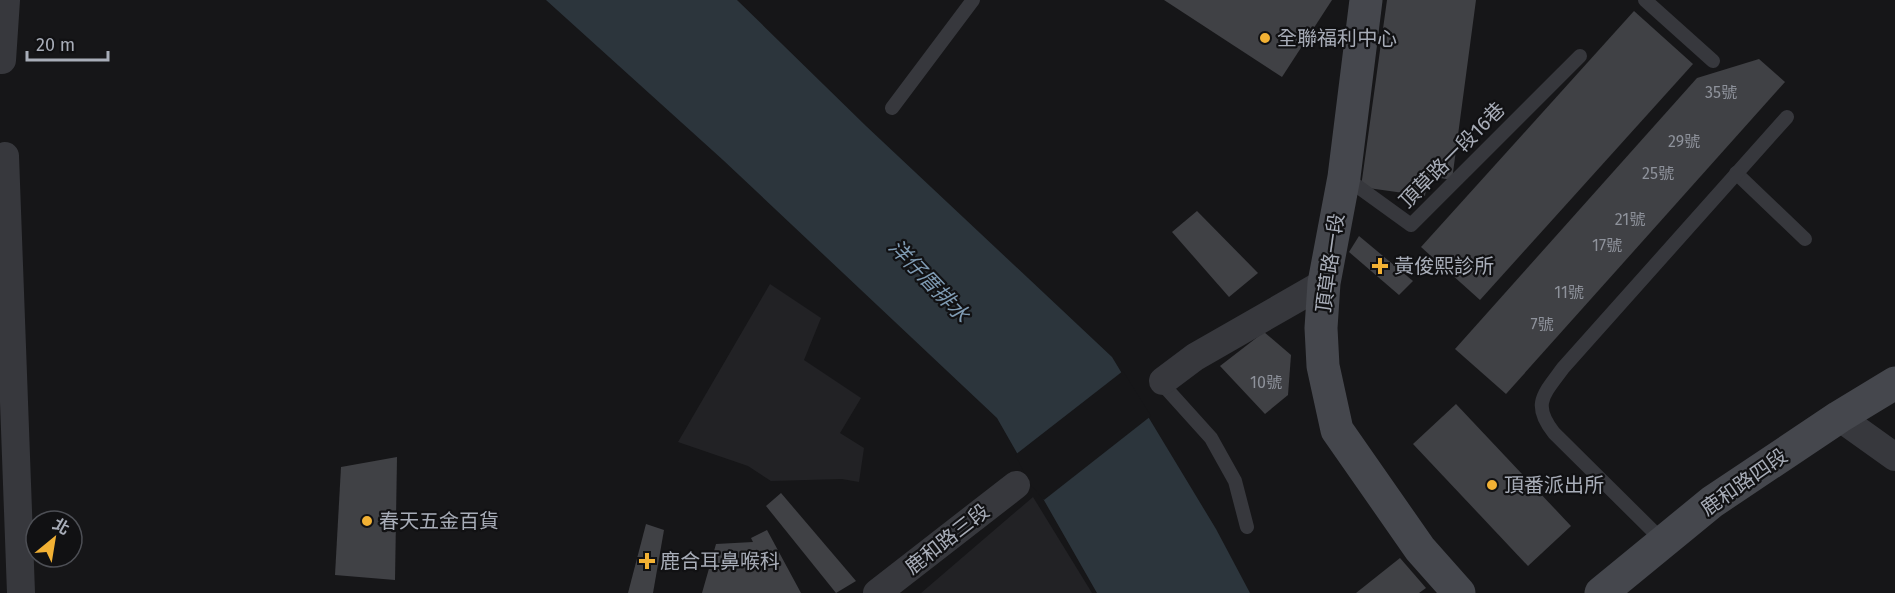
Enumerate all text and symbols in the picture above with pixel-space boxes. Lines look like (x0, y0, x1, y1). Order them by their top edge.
scale bar (27, 24, 108, 62)
place label: 全聯福利中心 (1277, 26, 1397, 50)
marker: 全聯福利中心 (1258, 31, 1272, 45)
text: 20 m (36, 34, 75, 56)
house number: 35號 (1705, 83, 1737, 102)
street label: 頂草路一段16巷 (1394, 97, 1510, 213)
house number: 29號 (1668, 132, 1700, 151)
house number: 25號 (1642, 164, 1674, 183)
house number: 21號 (1615, 210, 1645, 229)
street label: 頂草路一段 (1311, 212, 1349, 314)
water label: 洋仔厝排水 (883, 234, 976, 329)
house number: 17號 (1592, 236, 1622, 255)
place label: 黃俊熙診所 (1394, 254, 1494, 278)
marker: 黃俊熙診所 (1371, 257, 1389, 275)
house number: 11號 (1554, 283, 1584, 302)
house number: 7號 (1530, 315, 1554, 334)
house number: 10號 (1250, 373, 1282, 392)
street label: 鹿和路四段 (1696, 443, 1792, 521)
place label: 頂番派出所 (1504, 473, 1604, 497)
marker: 頂番派出所 (1485, 478, 1499, 492)
street label: 鹿和路三段 (900, 499, 994, 579)
north arrow (24, 509, 84, 569)
place label: 春天五金百貨 (379, 509, 499, 533)
text: 北 (50, 514, 73, 539)
marker: 春天五金百貨 (360, 514, 374, 528)
place label: 鹿合耳鼻喉科 (660, 549, 780, 573)
marker: 鹿合耳鼻喉科 (638, 552, 656, 570)

